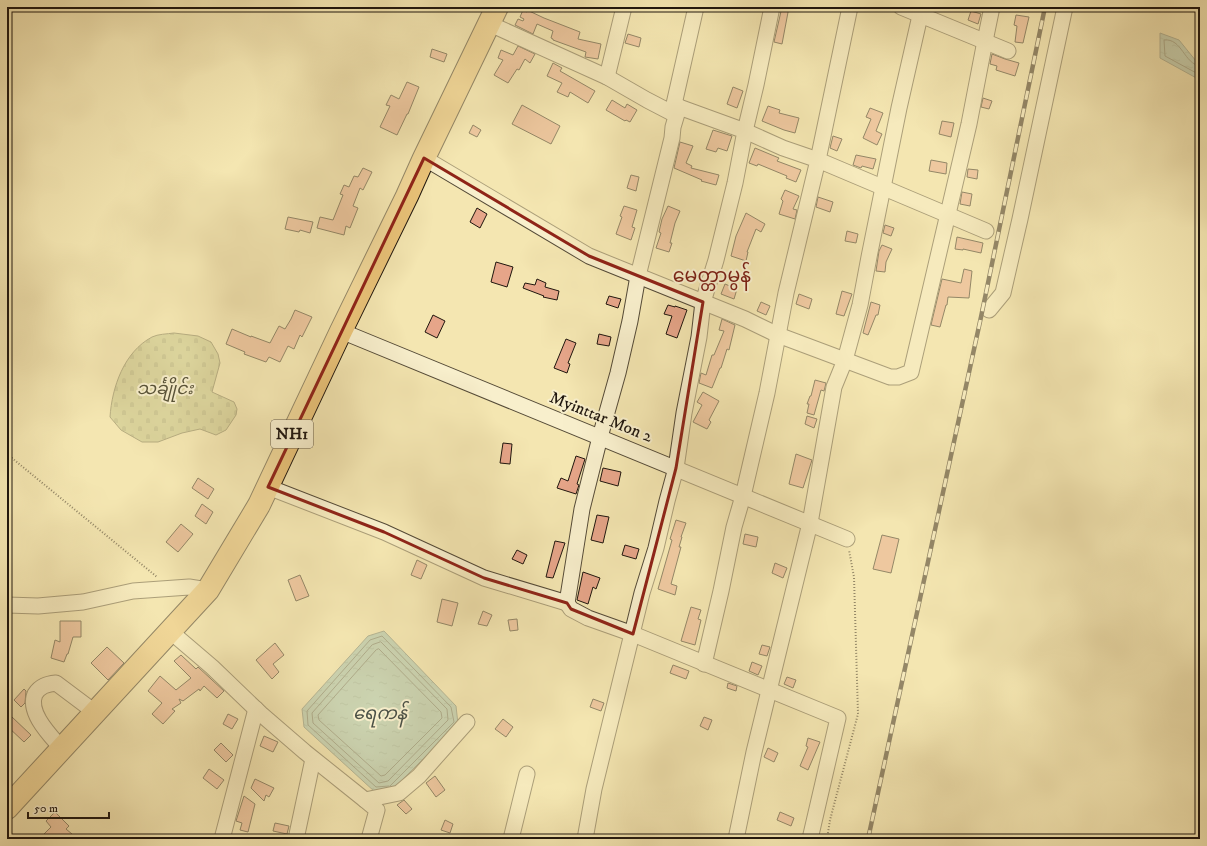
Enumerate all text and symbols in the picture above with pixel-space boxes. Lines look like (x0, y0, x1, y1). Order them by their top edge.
district label: မေတ္တာမွန် (673, 261, 751, 291)
park label: သင်္ချိုင်း (137, 376, 194, 402)
street label: Myinttar Mon 2 (546, 386, 656, 448)
road number: NH1 (271, 420, 313, 448)
water label: ရေကန် (353, 700, 410, 728)
scale bar (28, 794, 109, 820)
text: 50 m (34, 801, 58, 816)

